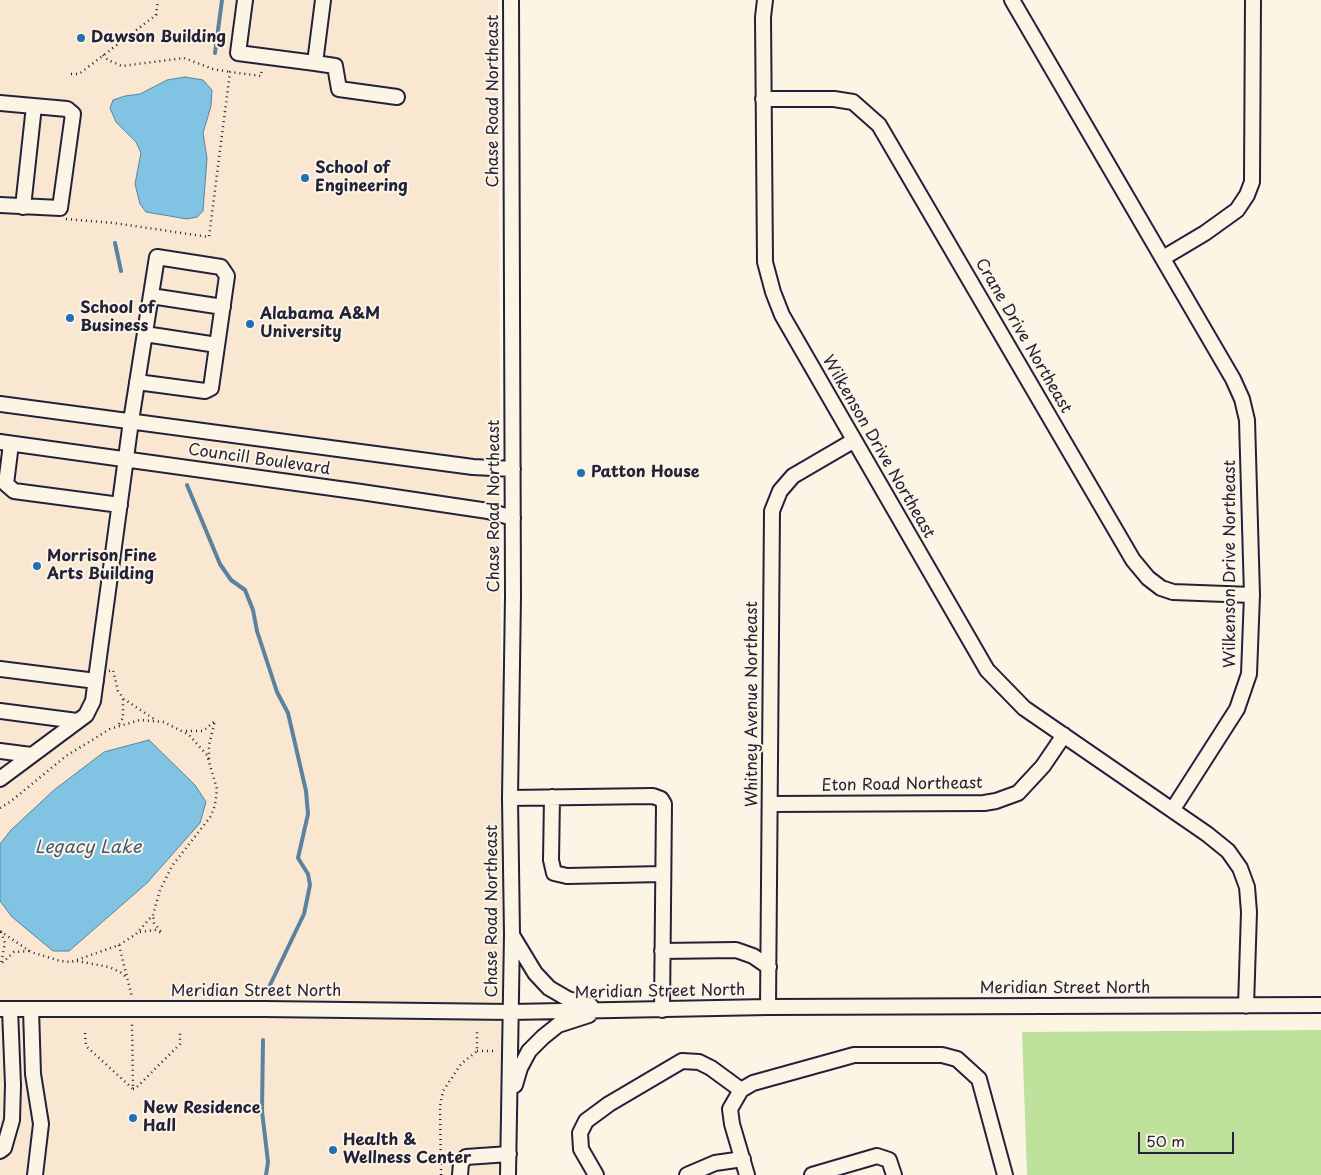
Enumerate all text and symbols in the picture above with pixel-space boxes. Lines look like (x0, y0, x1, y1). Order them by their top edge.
street label: Chase Road Northeast (484, 15, 504, 187)
place label: Dawson Building (91, 28, 226, 48)
marker: Dawson Building (75, 32, 87, 44)
place label: School of Engineering (315, 159, 408, 197)
marker: School of Engineering (299, 172, 311, 184)
street label: Crane Drive Northeast (971, 255, 1075, 417)
place label: School of Business (80, 299, 155, 337)
place label: Alabama A&M University (260, 305, 380, 343)
marker: School of Business (64, 312, 76, 324)
marker: Alabama A&M University (244, 318, 256, 330)
street label: Wilkenson Drive Northeast (818, 352, 938, 542)
street label: Chase Road Northeast (485, 420, 505, 592)
street label: Councill Boulevard (187, 441, 331, 479)
street label: Wilkenson Drive Northeast (1221, 460, 1241, 668)
place label: Patton House (591, 463, 700, 483)
marker: Patton House (575, 467, 587, 479)
place label: Morrison Fine Arts Building (47, 547, 157, 585)
marker: Morrison Fine Arts Building (31, 560, 43, 572)
street label: Whitney Avenue Northeast (743, 601, 763, 807)
street label: Eton Road Northeast (821, 774, 983, 796)
street label: Chase Road Northeast (483, 825, 503, 997)
water label: Legacy Lake (35, 837, 141, 859)
street label: Meridian Street North (980, 979, 1150, 999)
street label: Meridian Street North (575, 981, 745, 1003)
street label: Meridian Street North (171, 982, 341, 1002)
place label: New Residence Hall (143, 1099, 260, 1137)
marker: New Residence Hall (127, 1112, 139, 1124)
scale bar (1141, 1122, 1237, 1154)
text: 50 m (1146, 1129, 1185, 1152)
place label: Health & Wellness Center (343, 1131, 471, 1169)
marker: Health & Wellness Center (327, 1144, 339, 1156)

